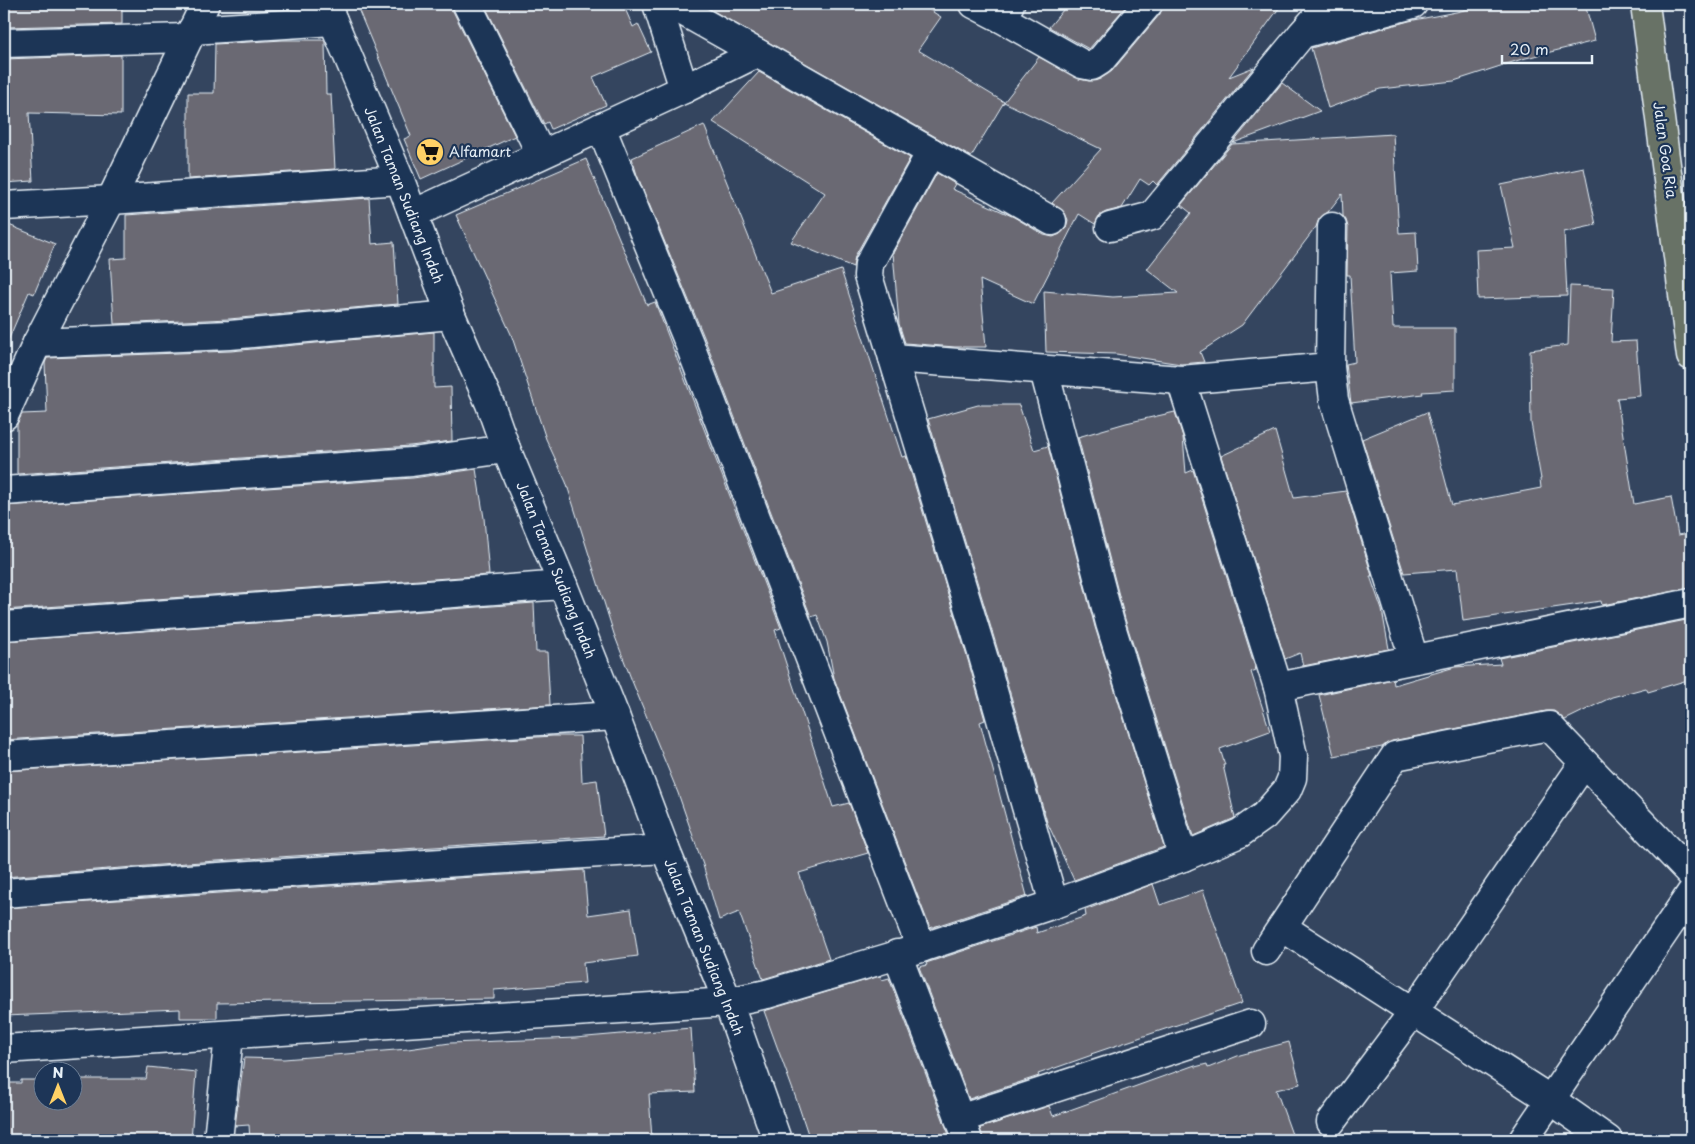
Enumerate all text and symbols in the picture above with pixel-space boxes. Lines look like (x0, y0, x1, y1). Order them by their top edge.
scale bar (1502, 32, 1592, 64)
text: 20 m (1510, 37, 1549, 60)
street label: Jalan Goa Ria (1648, 100, 1683, 200)
street label: Jalan Taman Sudiang Indah (359, 103, 450, 286)
supermarket icon: Alfamart (415, 137, 445, 167)
place label: Alfamart (449, 141, 512, 162)
street label: Jalan Taman Sudiang Indah (511, 478, 602, 661)
street label: Jalan Taman Sudiang Indah (659, 855, 750, 1038)
north arrow (32, 1062, 82, 1112)
text: N (52, 1062, 64, 1083)

